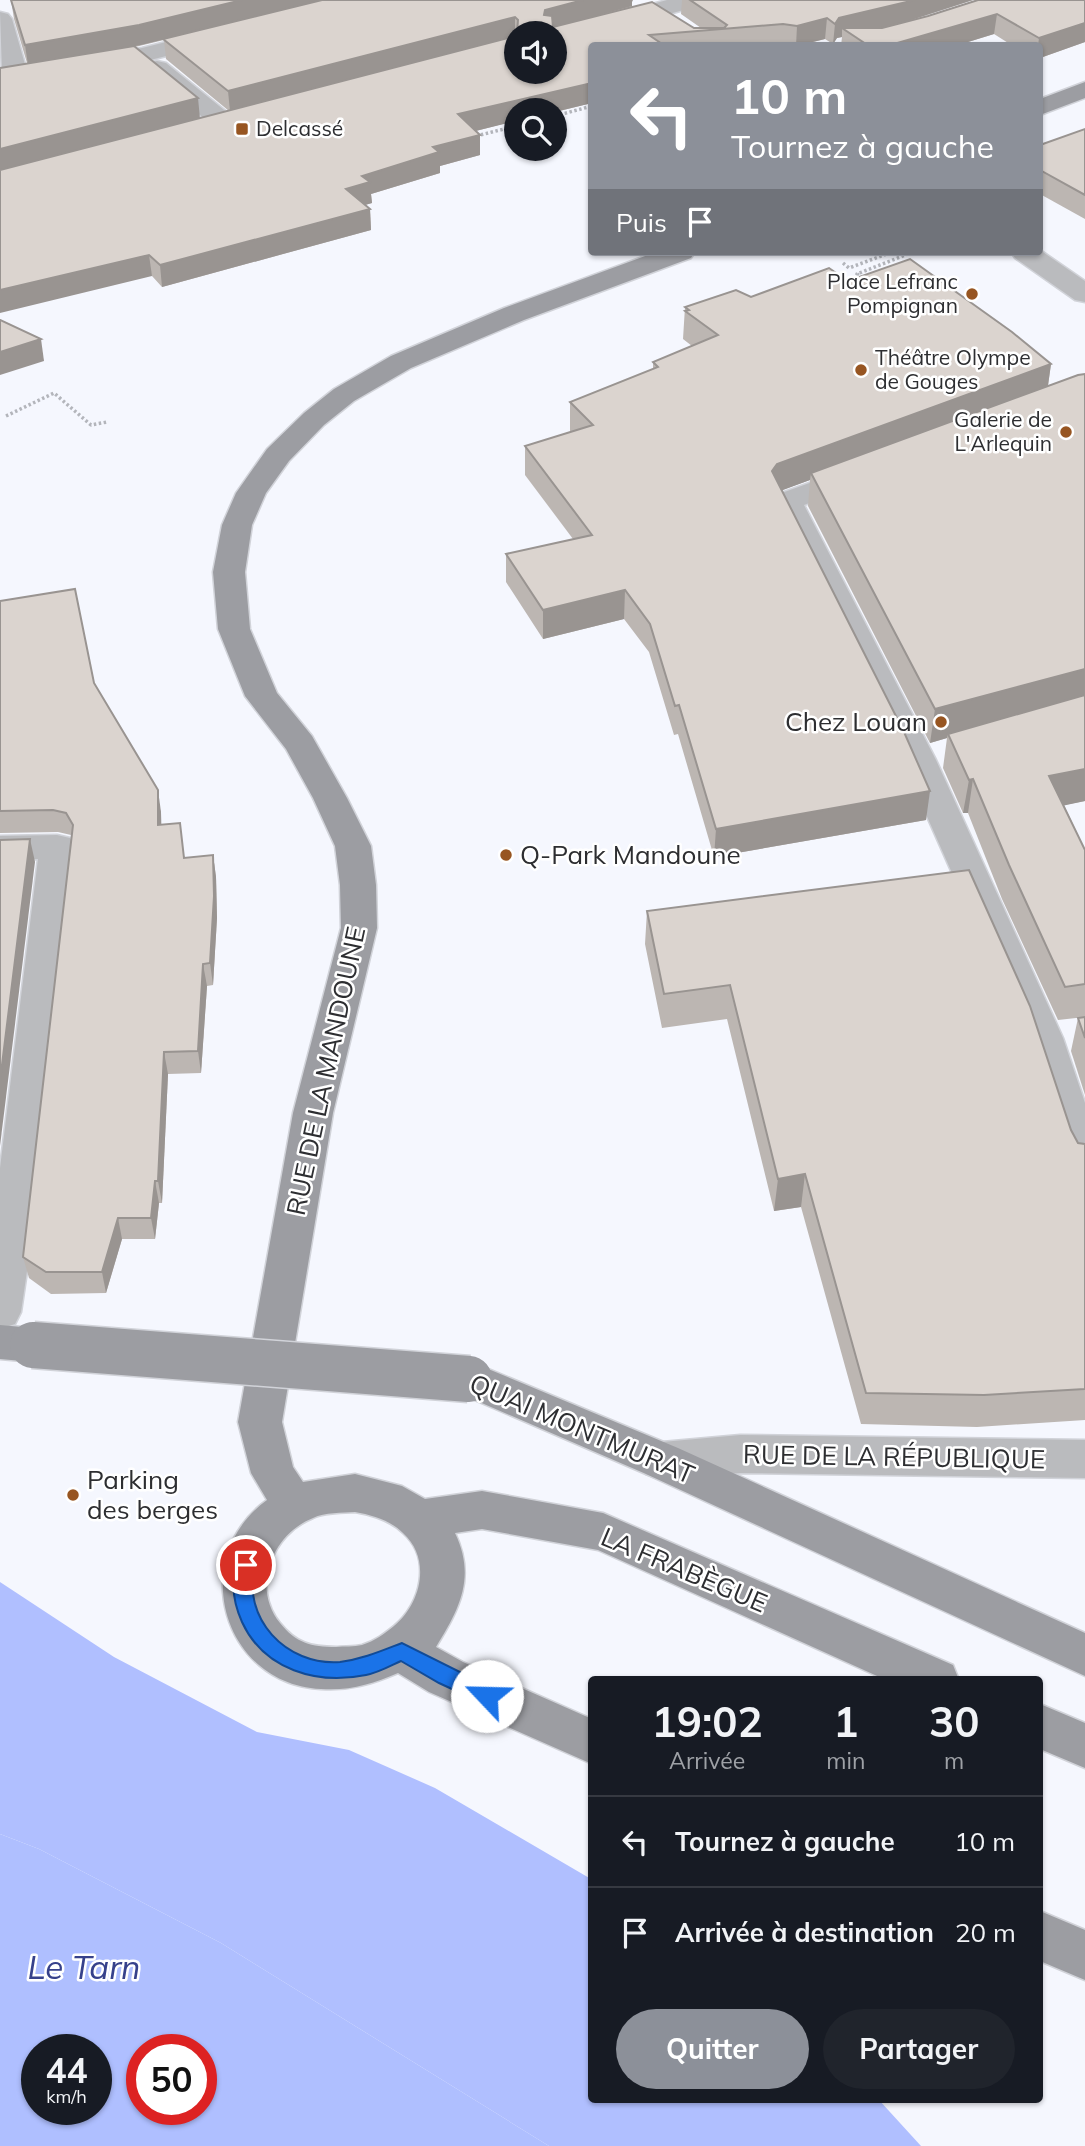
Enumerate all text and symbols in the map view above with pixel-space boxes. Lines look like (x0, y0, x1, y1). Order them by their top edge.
map controls (504, 21, 567, 161)
button: sound (504, 21, 567, 84)
text: 10 m (731, 65, 847, 126)
icon: left (616, 70, 707, 161)
button: search (504, 98, 567, 161)
place label: Delcassé (256, 115, 343, 141)
marker: Delcassé (234, 121, 250, 137)
text: Tournez à gauche (731, 126, 994, 166)
icon: arrive (681, 203, 719, 241)
text: Puis (616, 206, 667, 239)
place label: Place Lefranc Pompignan (827, 268, 958, 318)
marker: Place Lefranc Pompignan (964, 286, 980, 302)
place label: Théâtre Olympe de Gouges (875, 344, 1031, 394)
marker: Théâtre Olympe de Gouges (853, 362, 869, 378)
place label: Galerie de L'Arlequin (954, 406, 1052, 456)
marker: Galerie de L'Arlequin (1058, 424, 1074, 440)
place label: Chez Louan (785, 705, 927, 738)
marker: Chez Louan (933, 714, 949, 730)
place label: Q-Park Mandoune (520, 838, 741, 871)
marker: Q-Park Mandoune (498, 847, 514, 863)
street label: RUE DE LA MANDOUNE (279, 924, 372, 1218)
street label: QUAI MONTMURAT (465, 1366, 700, 1491)
street label: RUE DE LA RÉPUBLIQUE (743, 1437, 1045, 1476)
place label: Parking des berges (87, 1463, 218, 1526)
marker: Parking des berges (65, 1487, 81, 1503)
street label: LA FRABÈGUE (596, 1520, 772, 1619)
pin (216, 1535, 276, 1595)
icon: arrive (227, 1546, 265, 1584)
position arrow (450, 1659, 524, 1733)
text: 19:02 (652, 1695, 763, 1748)
text: 1 (833, 1695, 858, 1748)
text: 30 (929, 1695, 979, 1748)
text: Arrivée (669, 1746, 745, 1775)
text: min (826, 1746, 865, 1775)
text: m (944, 1746, 964, 1775)
icon: left (616, 1823, 654, 1861)
text: Tournez à gauche (675, 1825, 895, 1858)
text: 10 m (954, 1825, 1015, 1858)
icon: arrive (616, 1914, 654, 1952)
text: Arrivée à destination (675, 1916, 934, 1949)
text: 20 m (955, 1916, 1016, 1949)
water label: Le Tarn (28, 1946, 140, 1987)
button: Quitter (616, 2009, 809, 2089)
button: Partager (823, 2009, 1015, 2089)
speed limit sign: 50 (126, 2034, 217, 2125)
text: 44 (45, 2048, 88, 2092)
text: km/h (46, 2085, 87, 2108)

